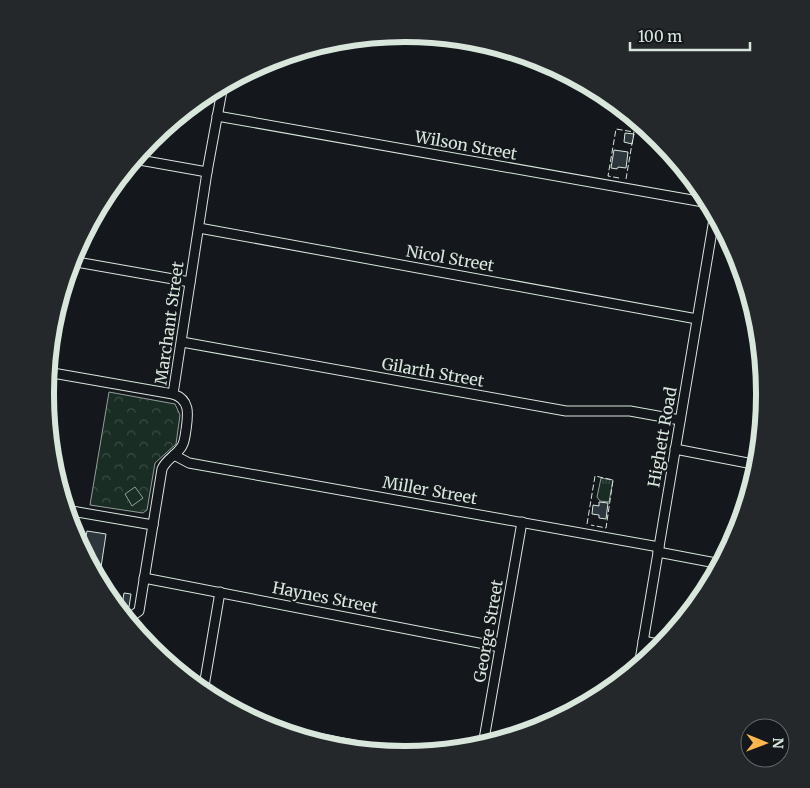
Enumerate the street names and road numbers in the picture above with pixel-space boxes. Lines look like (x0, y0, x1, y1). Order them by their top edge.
street label: Wilson Street (412, 126, 519, 164)
street label: Nicol Street (404, 240, 496, 276)
street label: Marchant Street (150, 259, 188, 386)
street label: Gilarth Street (380, 353, 487, 391)
street label: Highett Road (643, 385, 681, 489)
street label: Miller Street (381, 472, 480, 508)
street label: Haynes Street (271, 577, 380, 617)
street label: George Street (469, 577, 507, 684)

